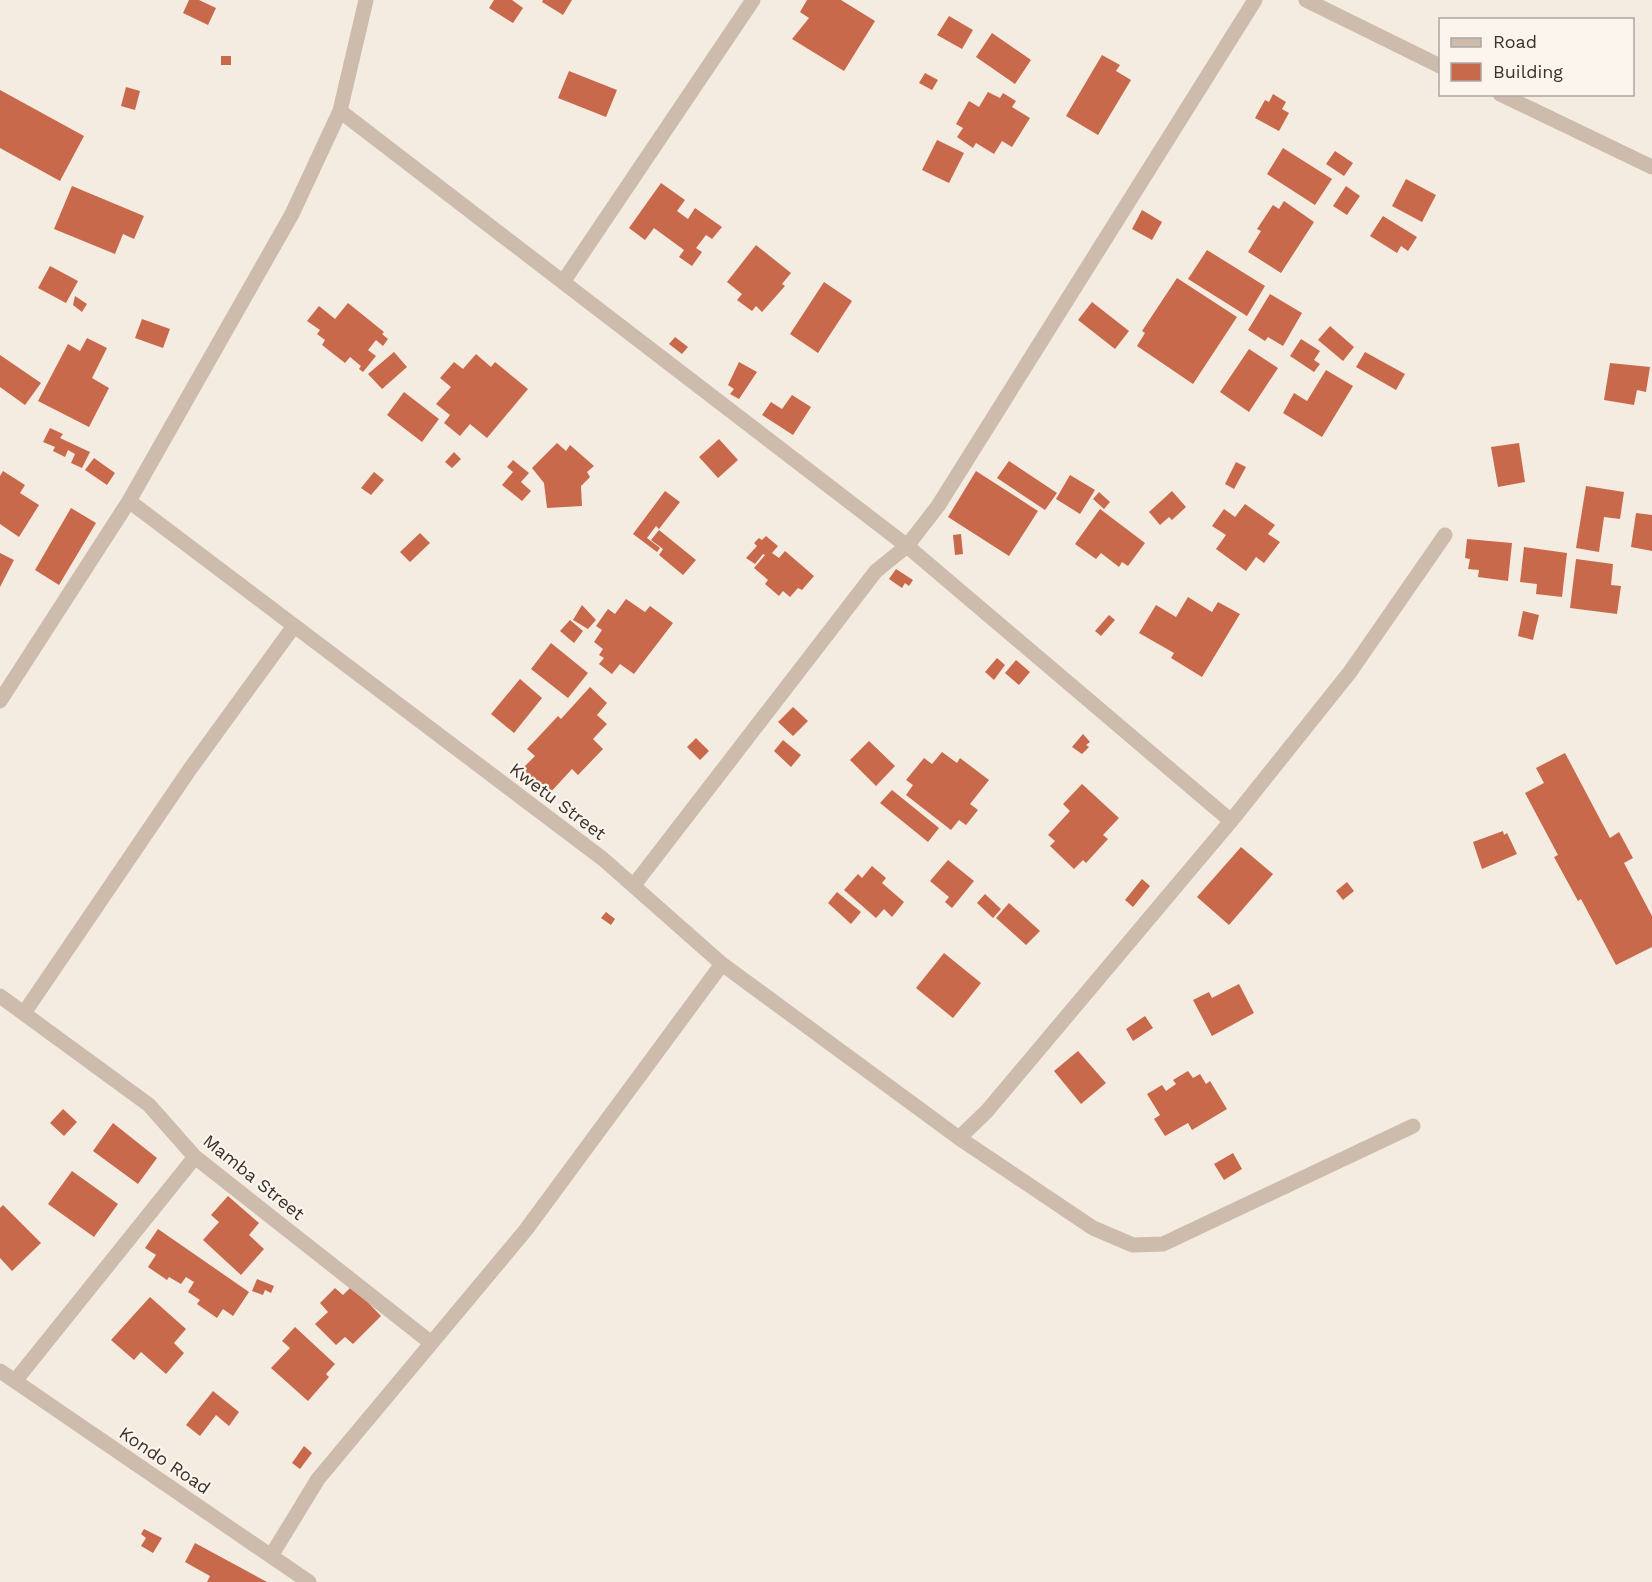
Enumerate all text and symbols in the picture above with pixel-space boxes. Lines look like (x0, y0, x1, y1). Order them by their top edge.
legend (1439, 18, 1634, 96)
text: Road (1493, 31, 1537, 52)
text: Building (1493, 61, 1563, 82)
street label: Kwetu Street (506, 758, 611, 844)
street label: Mamba Street (199, 1130, 309, 1224)
street label: Kondo Road (116, 1422, 214, 1498)

